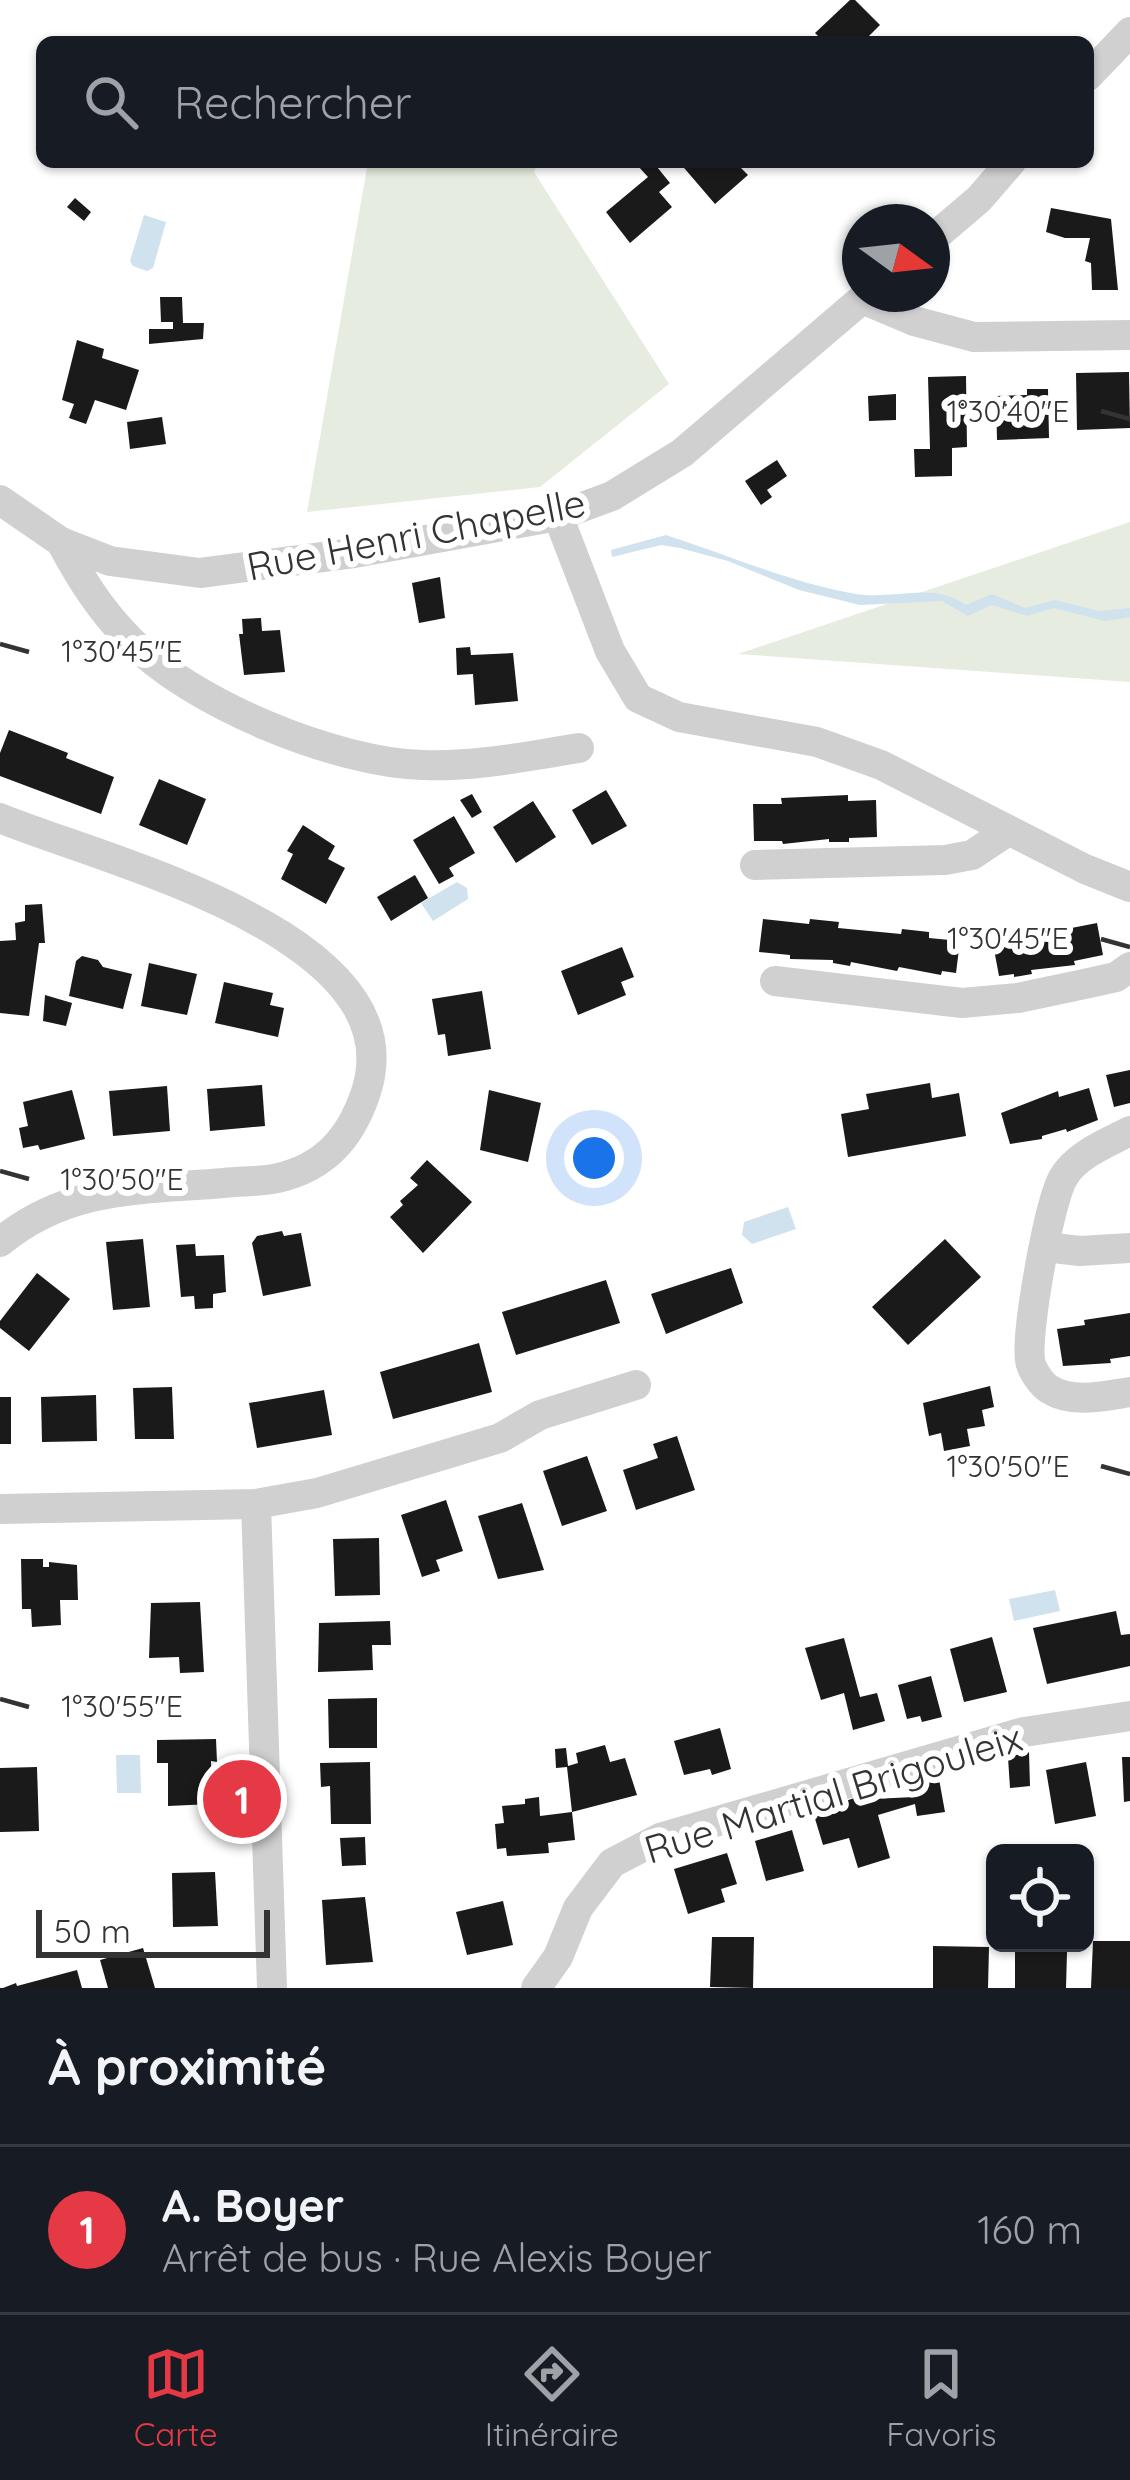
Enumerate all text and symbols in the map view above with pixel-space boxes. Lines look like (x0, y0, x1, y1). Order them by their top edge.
search box (36, 36, 1094, 168)
icon: search (78, 69, 144, 135)
text: Rechercher (174, 74, 412, 130)
north arrow (842, 204, 950, 312)
text: 1°30'40"E (947, 392, 1069, 430)
street label: Rue Henri Chapelle (243, 477, 589, 591)
text: 1°30'45"E (61, 632, 183, 670)
text: 1°30'45"E (947, 919, 1069, 957)
your location (564, 1128, 624, 1188)
text: 1°30'50"E (60, 1160, 184, 1198)
text: 1°30'50"E (946, 1447, 1070, 1485)
text: 1°30'55"E (61, 1687, 183, 1725)
street label: Rue Martial Brigouleix (638, 1712, 1028, 1874)
pin: 1 (203, 1754, 281, 1844)
map controls (986, 1844, 1094, 1952)
button: locate (986, 1844, 1094, 1952)
scale bar (36, 1904, 270, 1957)
text: 50 m (54, 1910, 131, 1951)
text: À proximité (48, 2034, 326, 2098)
text: A. Boyer (162, 2177, 344, 2233)
text: 1 (79, 2205, 95, 2254)
text: 160 m (977, 2205, 1082, 2254)
text: Arrêt de bus · Rue Alexis Boyer (162, 2233, 712, 2282)
tab: Carte (134, 2341, 218, 2454)
tab: Itinéraire (485, 2341, 619, 2454)
tab: Favoris (886, 2341, 996, 2454)

